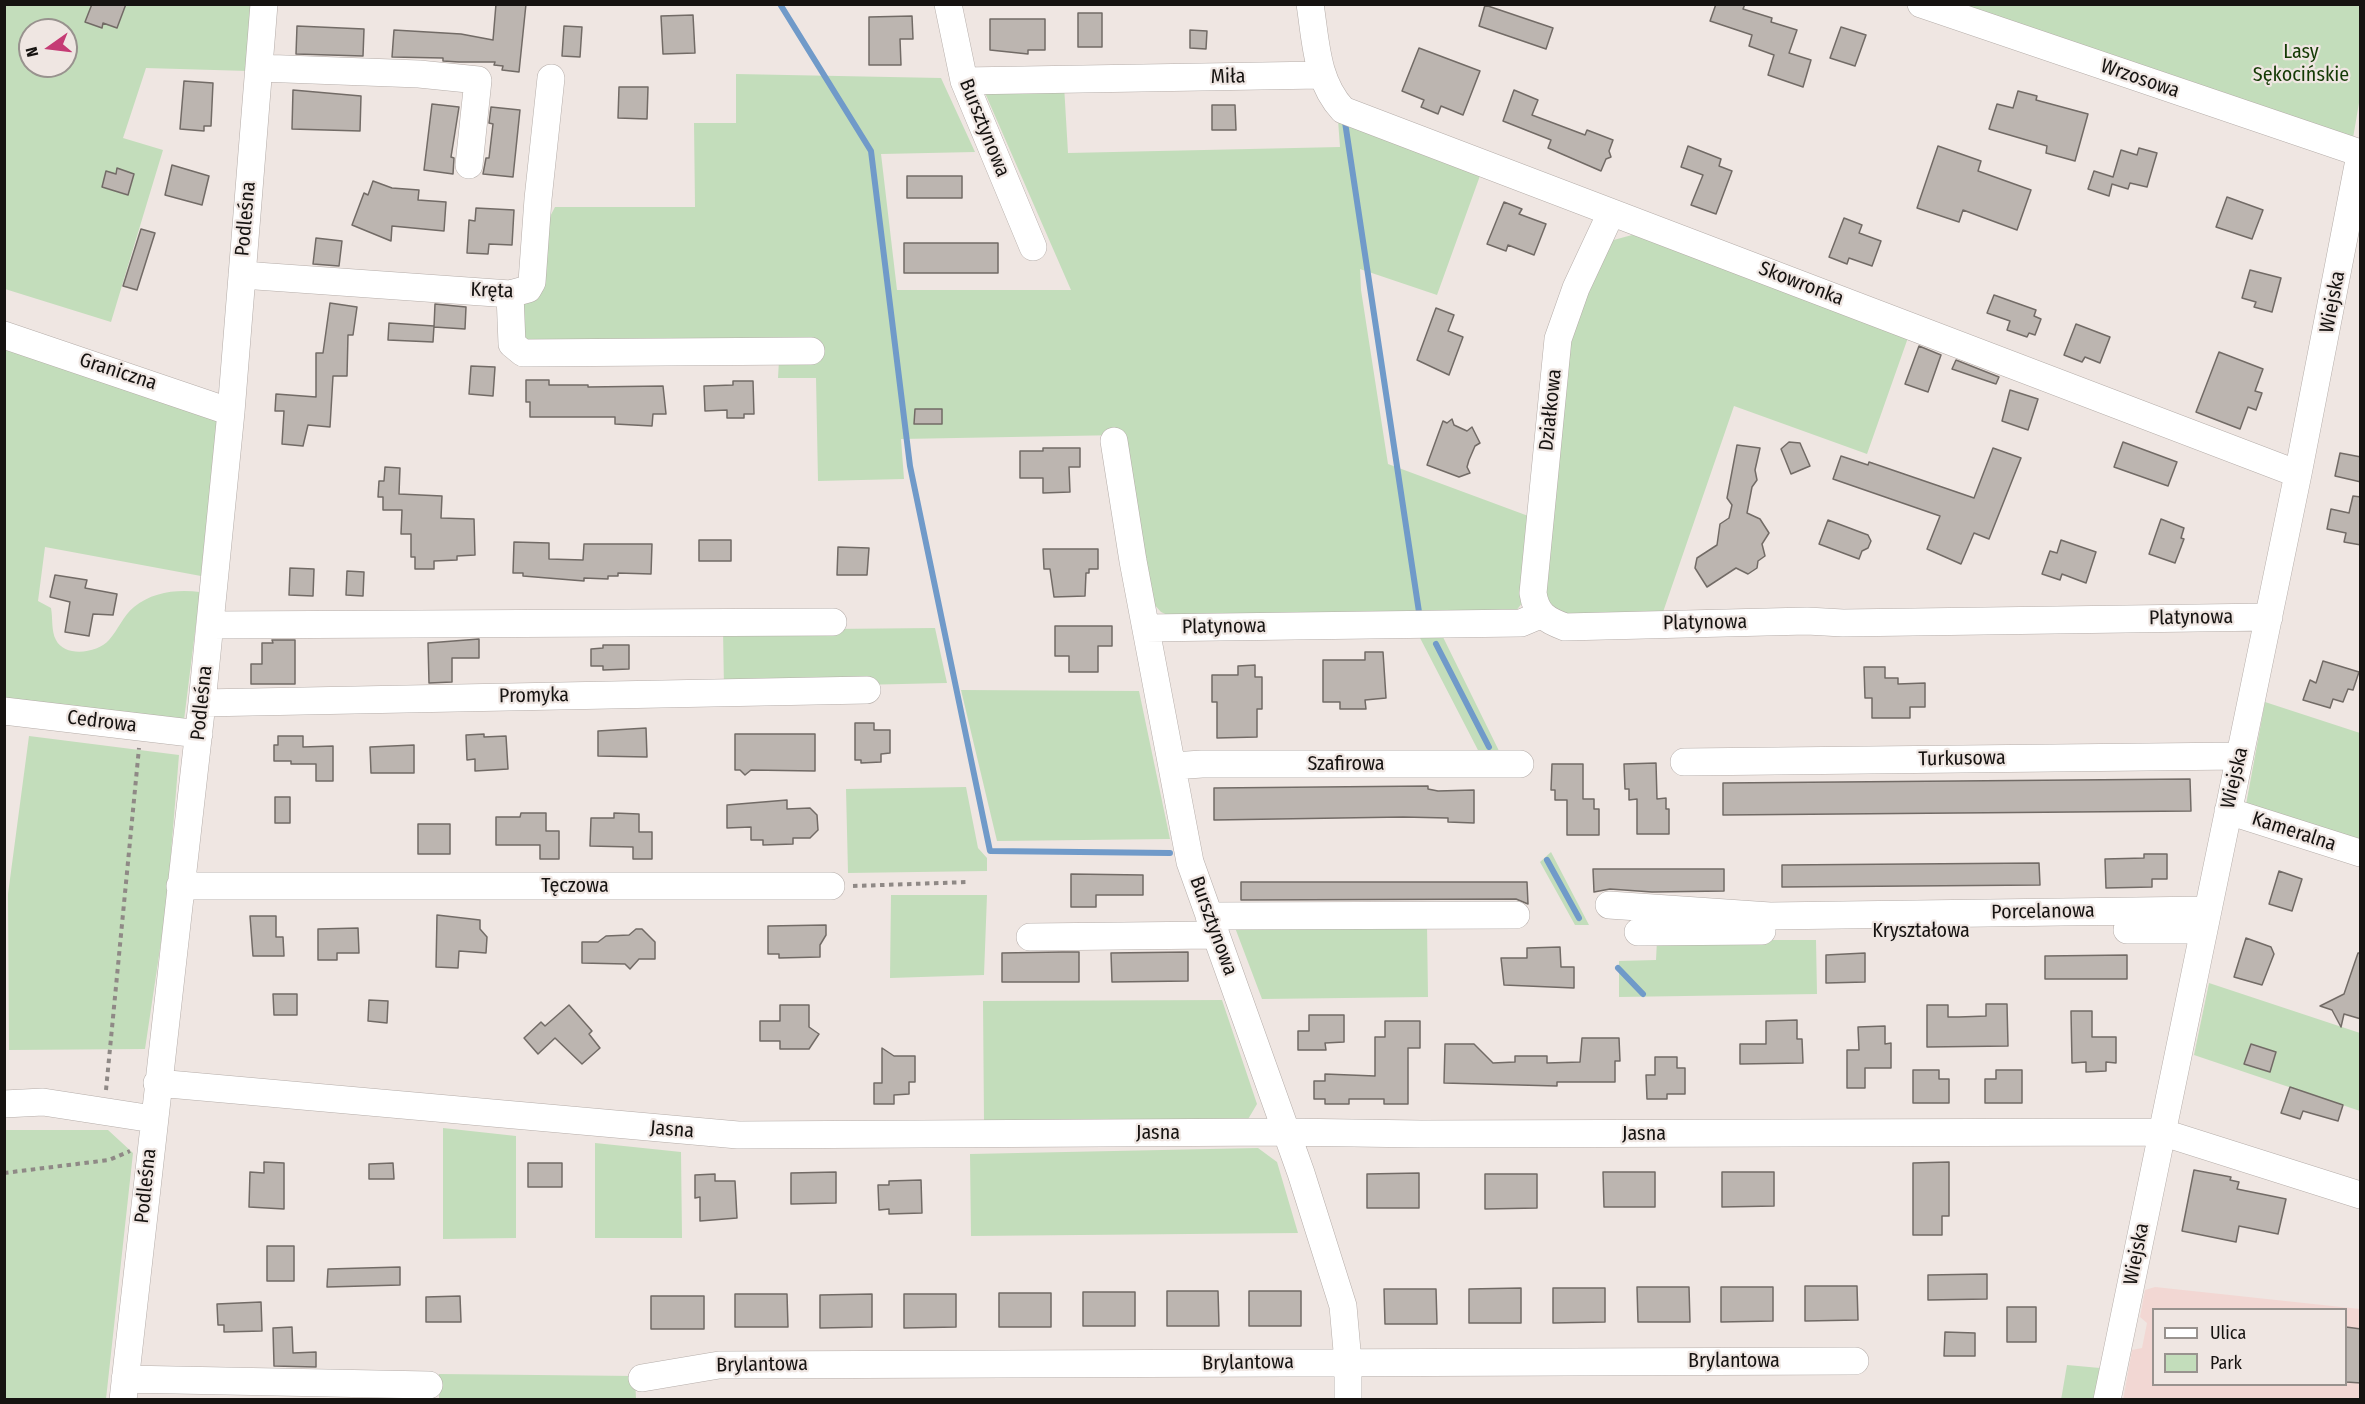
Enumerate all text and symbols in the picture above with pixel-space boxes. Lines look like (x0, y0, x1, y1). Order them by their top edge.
north arrow (18, 18, 78, 78)
park label: Lasy Sękocińskie (2253, 40, 2349, 87)
text: N (22, 45, 42, 59)
street label: Wrzosowa (2097, 54, 2183, 104)
street label: Miła (1210, 65, 1246, 89)
street label: Bursztynowa (953, 75, 1015, 181)
street label: Podleśna (231, 181, 261, 257)
street label: Skowronka (1755, 257, 1847, 311)
street label: Wiejska (2315, 269, 2351, 335)
street label: Kręta (470, 278, 514, 304)
street label: Graniczna (76, 348, 160, 396)
street label: Działkowa (1535, 368, 1567, 452)
street label: Platynowa (2149, 605, 2233, 631)
street label: Platynowa (1663, 610, 1747, 636)
street label: Platynowa (1182, 614, 1266, 640)
street label: Podleśna (186, 664, 218, 742)
street label: Promyka (499, 683, 569, 709)
street label: Cedrowa (66, 706, 138, 738)
street label: Wiejska (2216, 745, 2254, 811)
street label: Turkusowa (1918, 746, 2006, 772)
street label: Szafirowa (1307, 752, 1385, 776)
street label: Kameralna (2249, 807, 2339, 857)
street label: Bursztynowa (1184, 873, 1242, 979)
street label: Tęczowa (541, 874, 609, 898)
street label: Porcelanowa (1991, 899, 2095, 925)
street label: Kryształowa (1872, 919, 1970, 943)
street label: Jasna (649, 1116, 695, 1144)
street label: Jasna (1136, 1121, 1180, 1145)
street label: Jasna (1622, 1122, 1666, 1146)
street label: Podleśna (130, 1147, 162, 1225)
street label: Wiejska (2119, 1221, 2155, 1287)
legend (2152, 1308, 2347, 1386)
text: Ulica (2210, 1322, 2246, 1344)
street label: Brylantowa (1688, 1349, 1780, 1373)
street label: Brylantowa (1202, 1350, 1294, 1376)
street label: Brylantowa (716, 1352, 808, 1378)
text: Park (2210, 1352, 2242, 1374)

